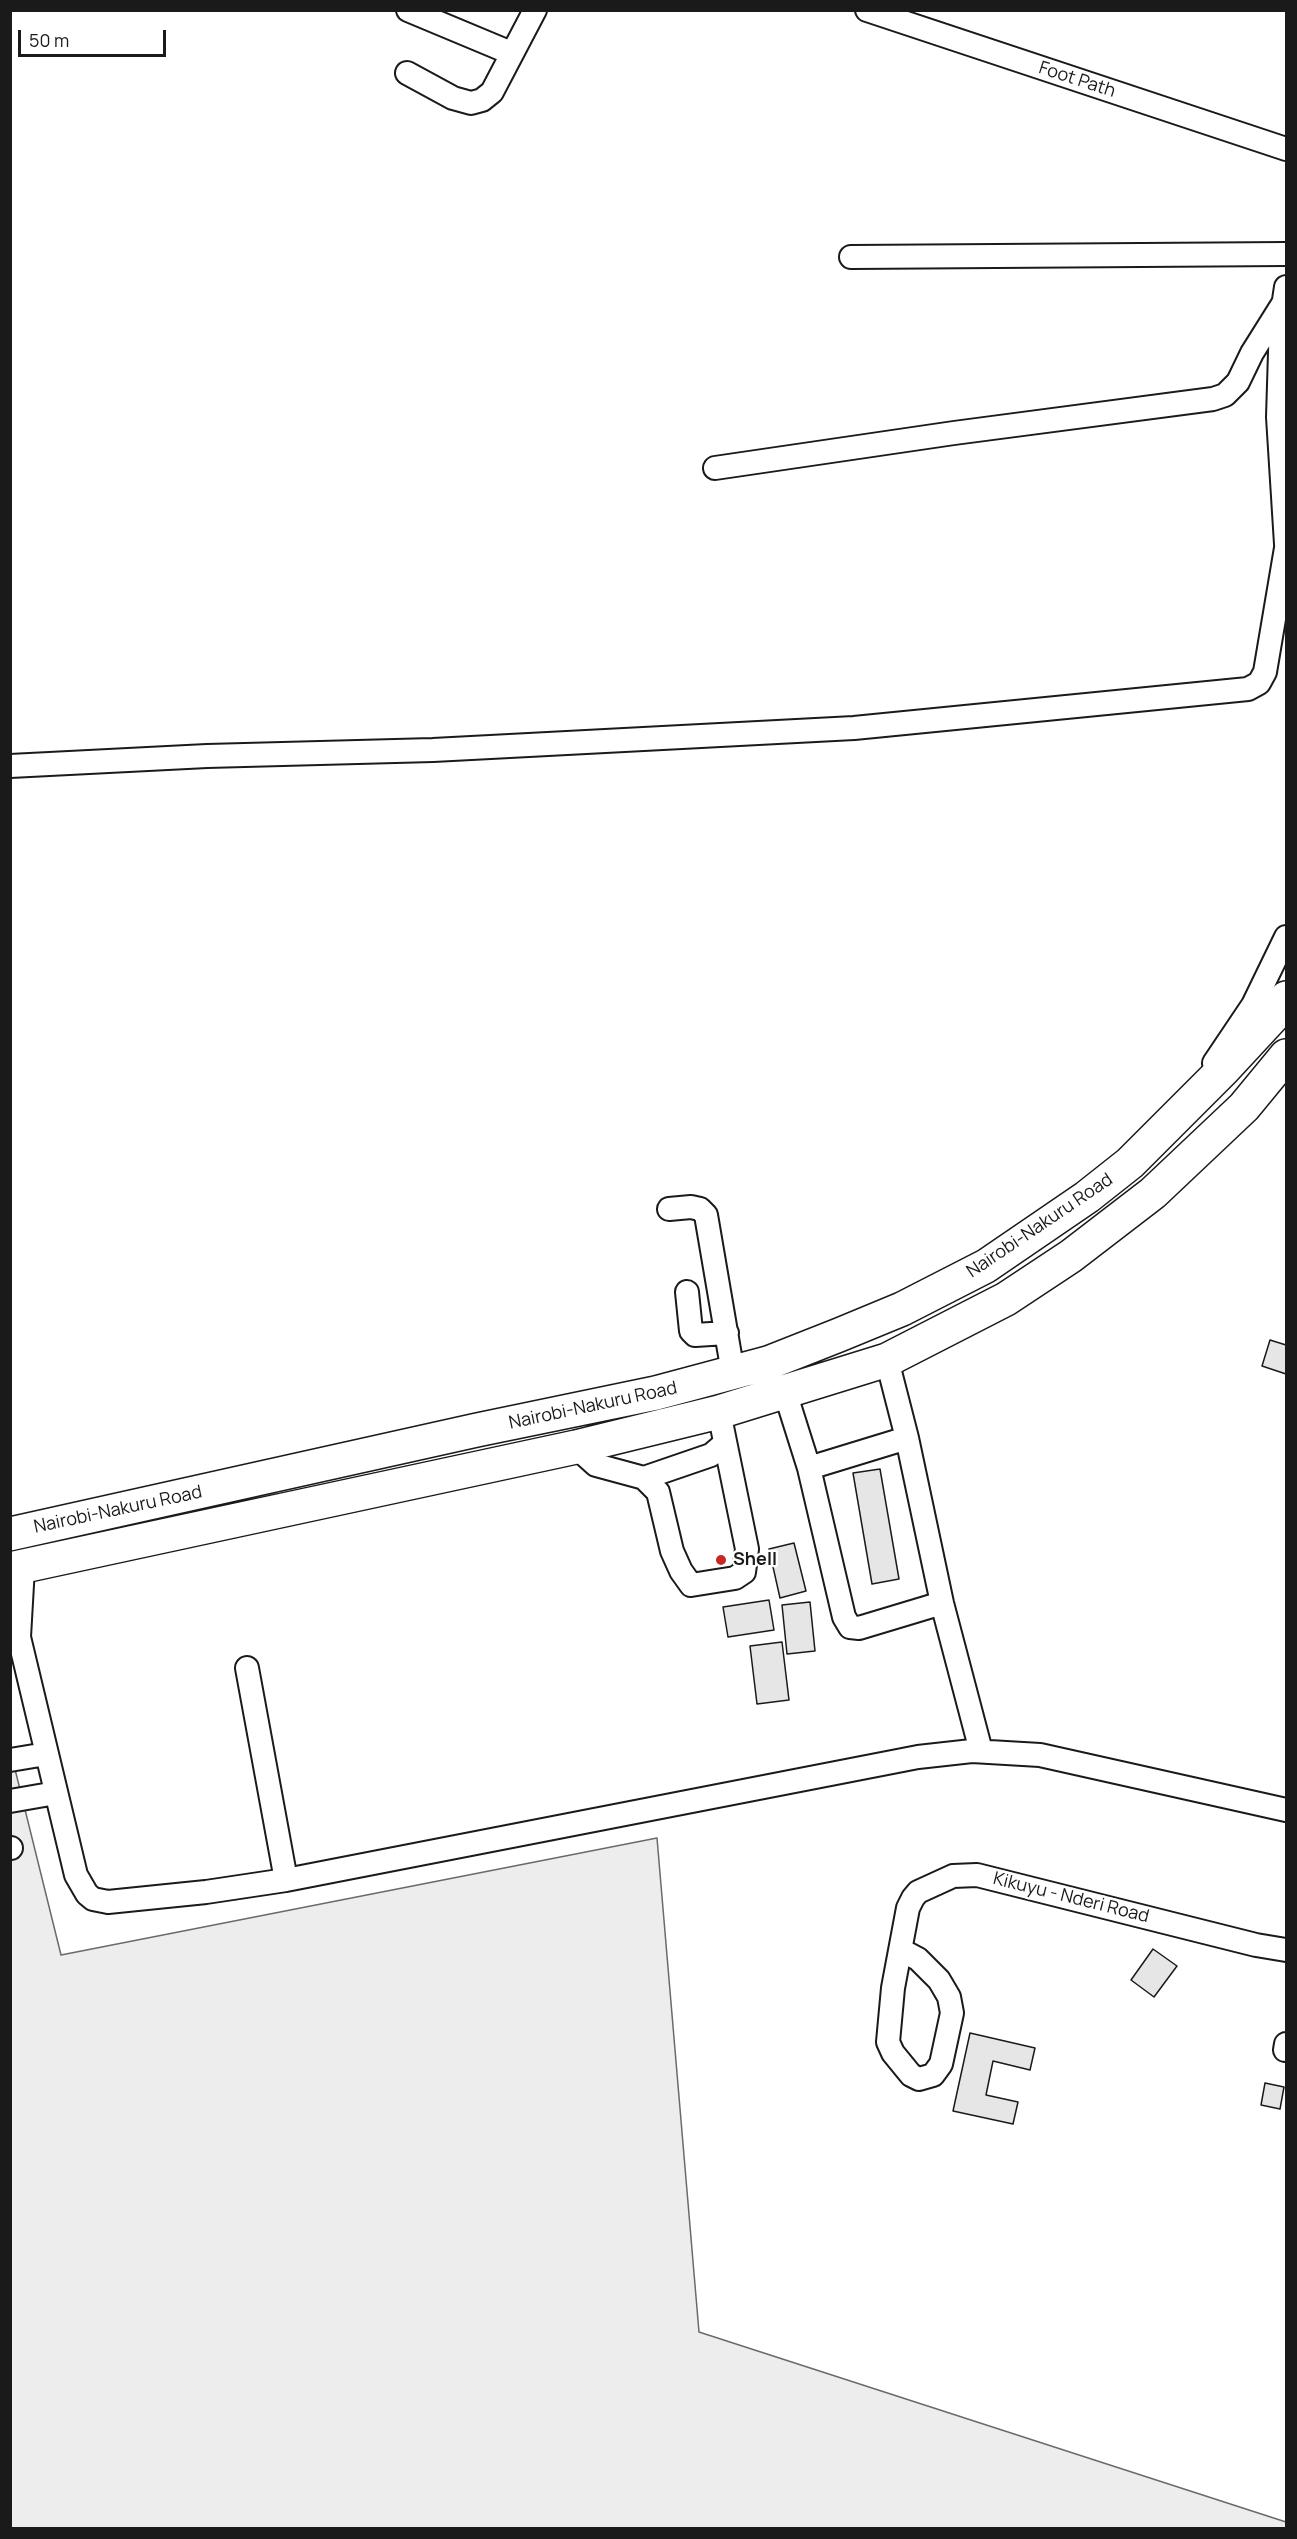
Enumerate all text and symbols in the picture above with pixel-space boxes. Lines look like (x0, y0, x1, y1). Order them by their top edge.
scale bar (21, 18, 170, 56)
text: 50 m (29, 28, 69, 52)
street label: Foot Path (1036, 57, 1118, 103)
street label: Nairobi-Nakuru Road (963, 1169, 1117, 1283)
street label: Nairobi-Nakuru Road (507, 1378, 679, 1434)
street label: Nairobi-Nakuru Road (32, 1482, 204, 1538)
place label: Shell (733, 1549, 777, 1571)
marker: Shell (714, 1553, 728, 1567)
street label: Kikuyu - Nderi Road (991, 1868, 1151, 1928)

